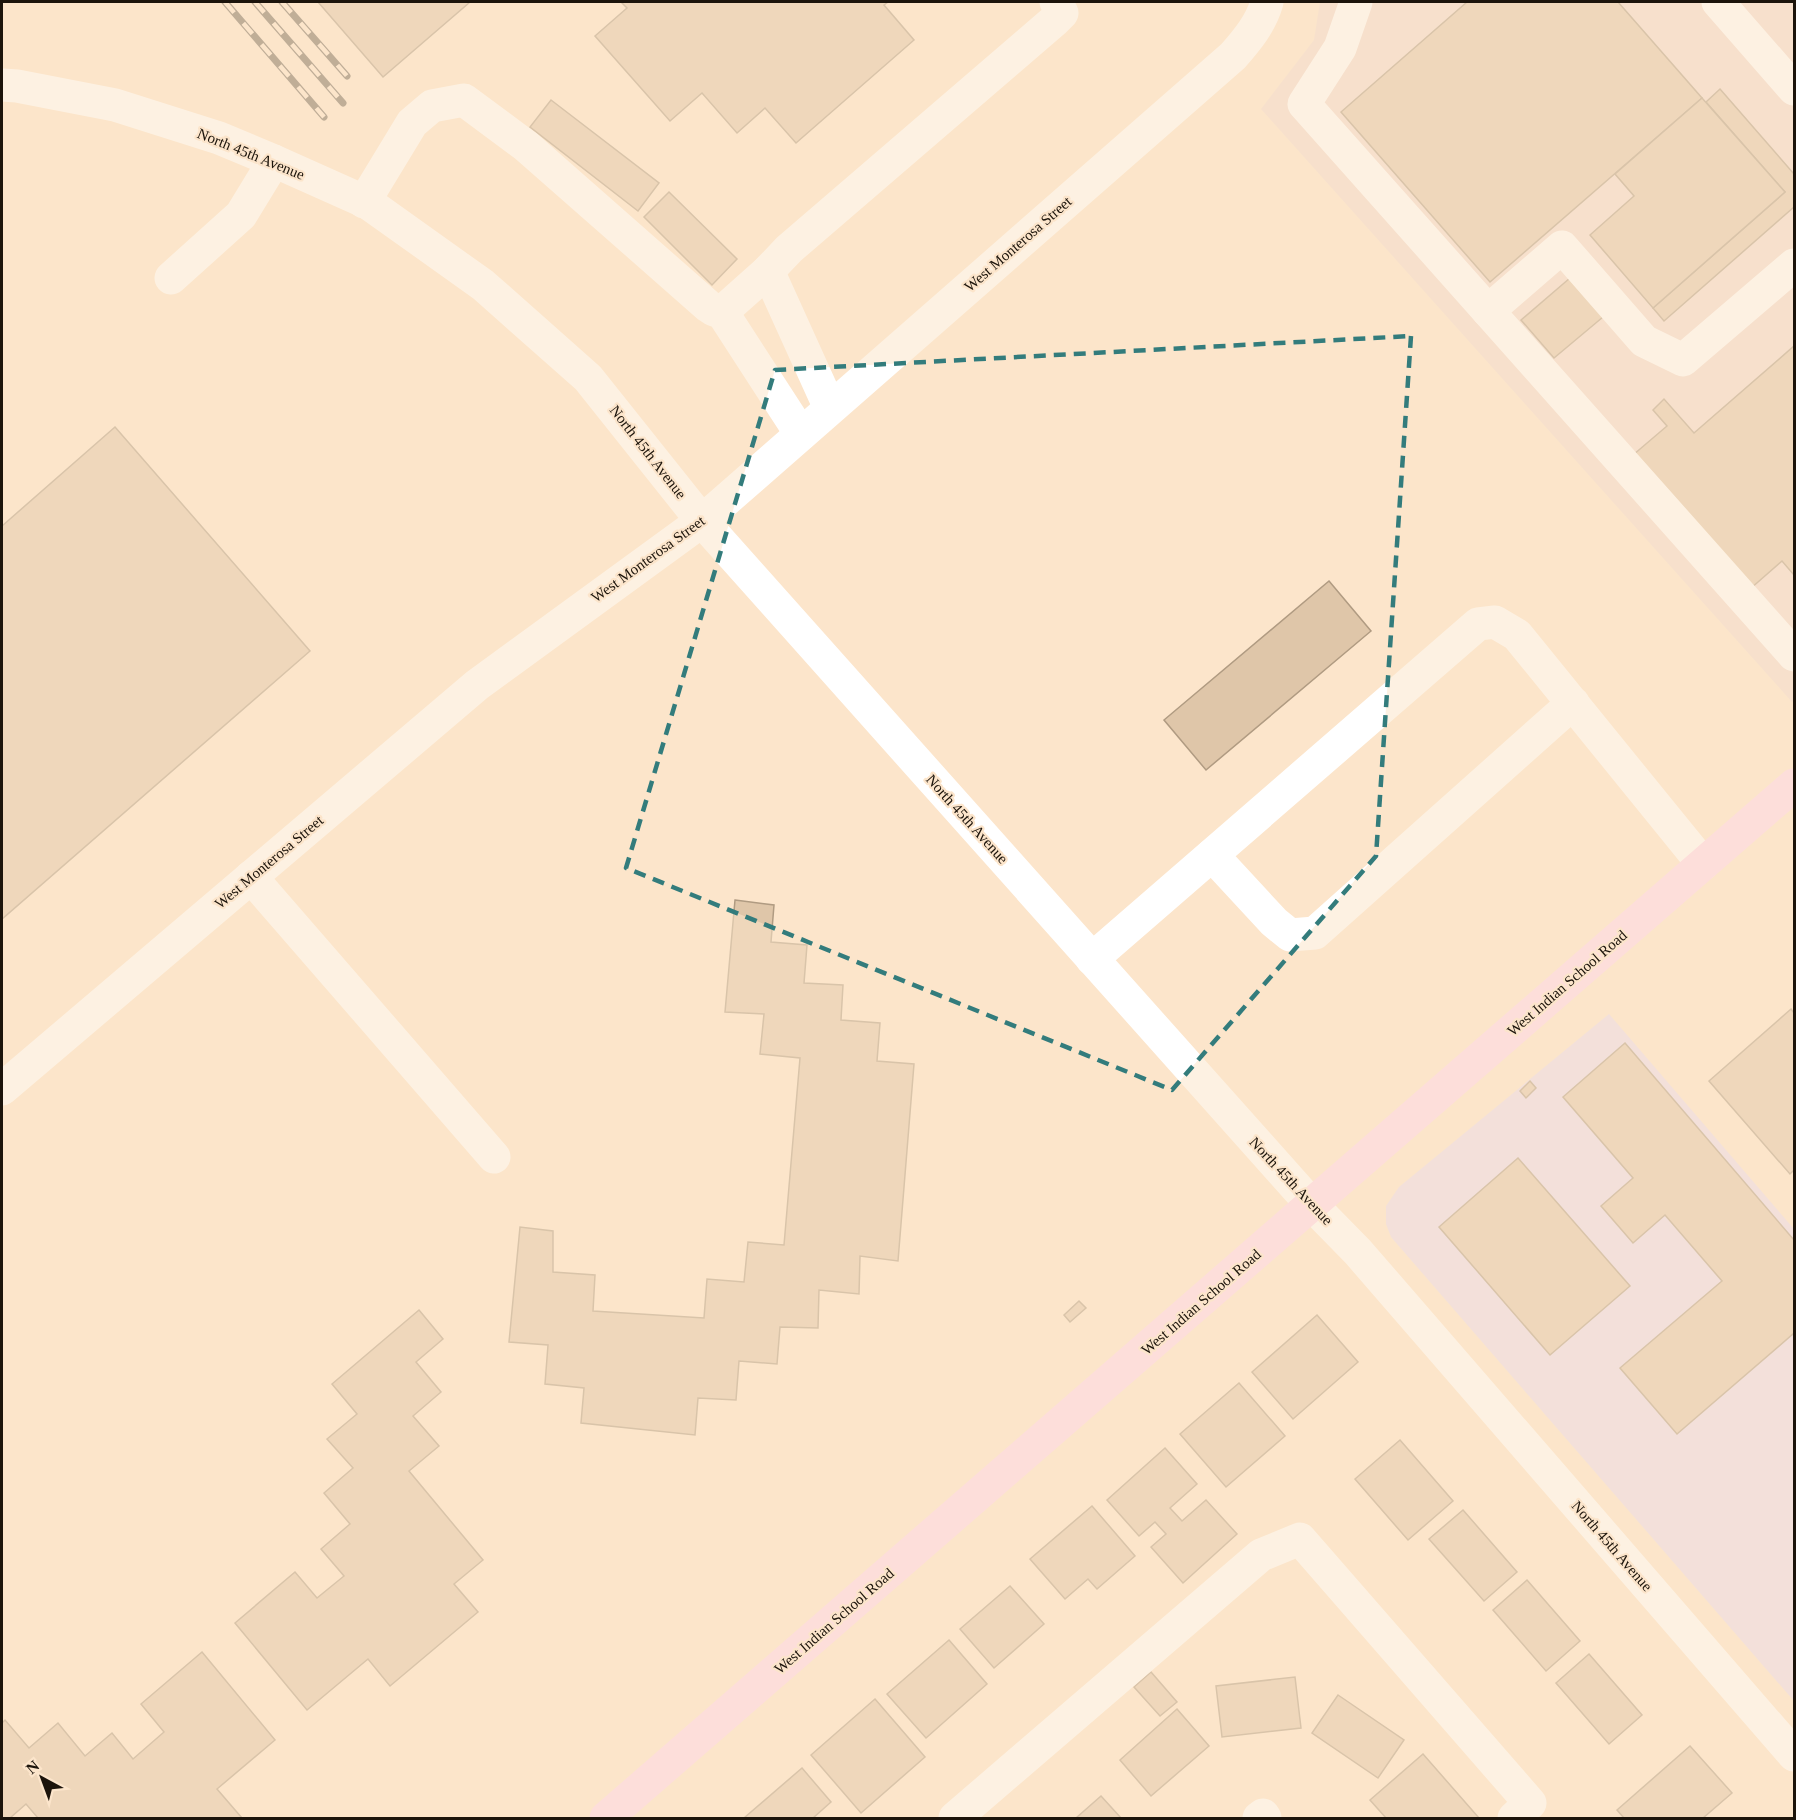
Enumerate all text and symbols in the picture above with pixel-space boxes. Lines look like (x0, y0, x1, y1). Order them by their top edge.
street label: North 45th Avenue (195, 125, 307, 183)
street label: West Monterosa Street (961, 193, 1075, 295)
street label: North 45th Avenue (607, 402, 690, 502)
street label: West Monterosa Street (588, 512, 708, 606)
street label: North 45th Avenue (923, 771, 1011, 867)
street label: West Monterosa Street (212, 812, 327, 912)
street label: West Indian School Road (1504, 927, 1630, 1039)
street label: North 45th Avenue (1246, 1134, 1336, 1228)
street label: West Indian School Road (1138, 1246, 1264, 1358)
street label: North 45th Avenue (1569, 1498, 1656, 1594)
street label: West Indian School Road (771, 1565, 897, 1677)
north arrow (12, 1748, 72, 1808)
text: N (23, 1757, 43, 1777)

